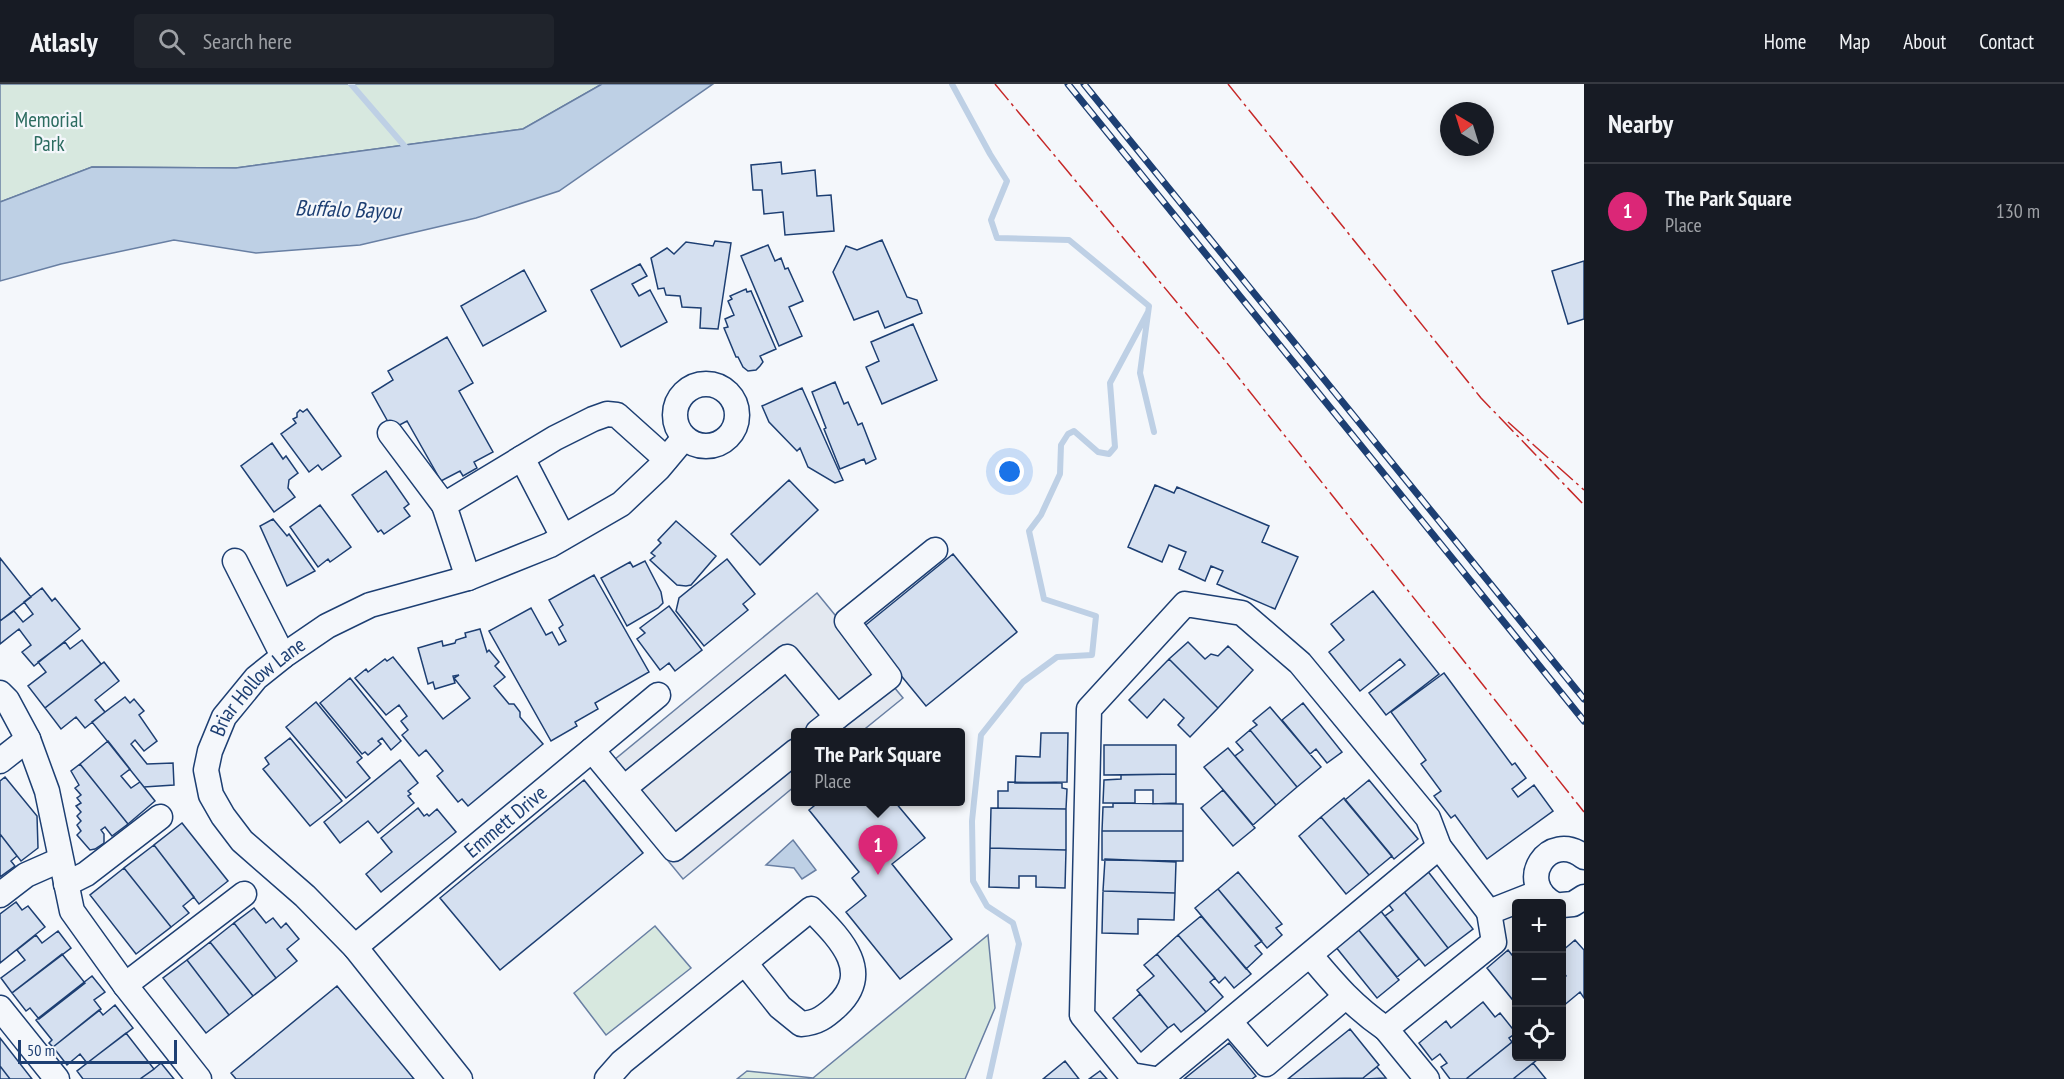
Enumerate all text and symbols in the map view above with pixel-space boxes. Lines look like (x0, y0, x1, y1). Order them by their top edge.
search box (134, 14, 554, 68)
text: Atlasly (30, 23, 98, 60)
icon: search (155, 25, 188, 58)
text: Search here (203, 27, 292, 55)
text: Home (1764, 28, 1806, 55)
text: Map (1839, 28, 1870, 55)
text: About (1903, 28, 1946, 55)
text: Contact (1979, 28, 2034, 55)
north arrow (1440, 102, 1494, 156)
park label: Memorial Park (15, 106, 83, 157)
text: Nearby (1608, 107, 1673, 140)
text: The Park Square (1665, 184, 1792, 212)
water label: Buffalo Bayou (295, 193, 403, 225)
text: 1 (1623, 198, 1632, 224)
text: 130 m (1996, 198, 2040, 224)
text: Place (1665, 212, 1702, 238)
your location (995, 457, 1024, 486)
street label: Briar Hollow Lane (204, 631, 310, 740)
popup (791, 728, 965, 806)
text: The Park Square (815, 740, 941, 768)
text: Place (815, 768, 851, 794)
street label: Emmett Drive (459, 779, 552, 863)
pin: 1 (858, 826, 898, 875)
map controls (1512, 899, 1566, 1061)
button: + (1512, 899, 1566, 953)
button: − (1512, 953, 1566, 1007)
button: locate (1512, 1007, 1566, 1061)
scale bar (18, 1037, 177, 1064)
text: 50 m (27, 1040, 55, 1060)

